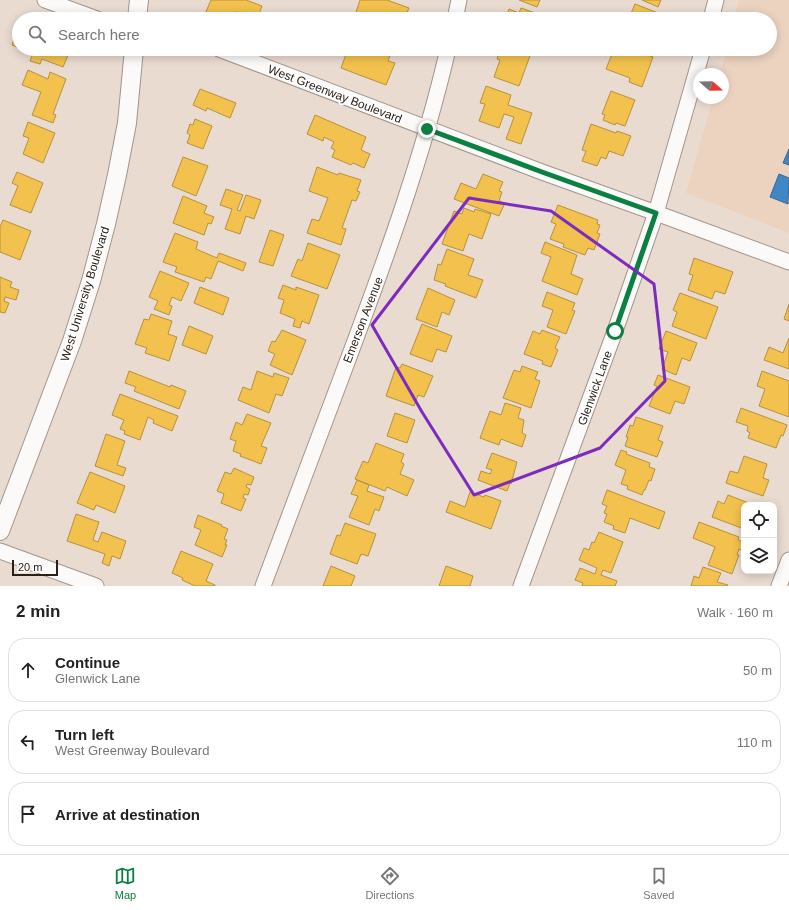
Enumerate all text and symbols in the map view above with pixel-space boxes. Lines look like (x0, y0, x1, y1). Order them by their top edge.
search box (12, 12, 777, 56)
icon: search (26, 23, 48, 45)
text: Search here (58, 26, 140, 43)
street label: West Greenway Boulevard (266, 62, 404, 126)
north arrow (693, 68, 729, 104)
route end (418, 120, 436, 138)
street label: West University Boulevard (58, 225, 112, 363)
street label: Emerson Avenue (340, 275, 386, 365)
route start (606, 322, 624, 340)
street label: Glenwick Lane (575, 348, 615, 427)
map controls (741, 502, 777, 574)
button: locate (741, 502, 777, 538)
button: layers (741, 538, 777, 574)
scale bar (12, 558, 58, 577)
text: 20 m (18, 561, 42, 573)
text: 2 min (16, 602, 60, 621)
text: Walk · 160 m (697, 605, 773, 620)
text: Continue (55, 654, 120, 671)
icon: ahead (17, 659, 39, 681)
text: 50 m (743, 663, 772, 678)
text: Glenwick Lane (55, 671, 140, 686)
text: Turn left (55, 726, 114, 743)
icon: left (17, 731, 39, 753)
text: 110 m (737, 735, 772, 750)
text: West Greenway Boulevard (55, 743, 209, 758)
icon: arrive (17, 803, 39, 825)
text: Arrive at destination (55, 806, 200, 823)
tab: Map (114, 865, 136, 901)
tab: Directions (365, 865, 414, 901)
tab: Saved (643, 865, 674, 901)

